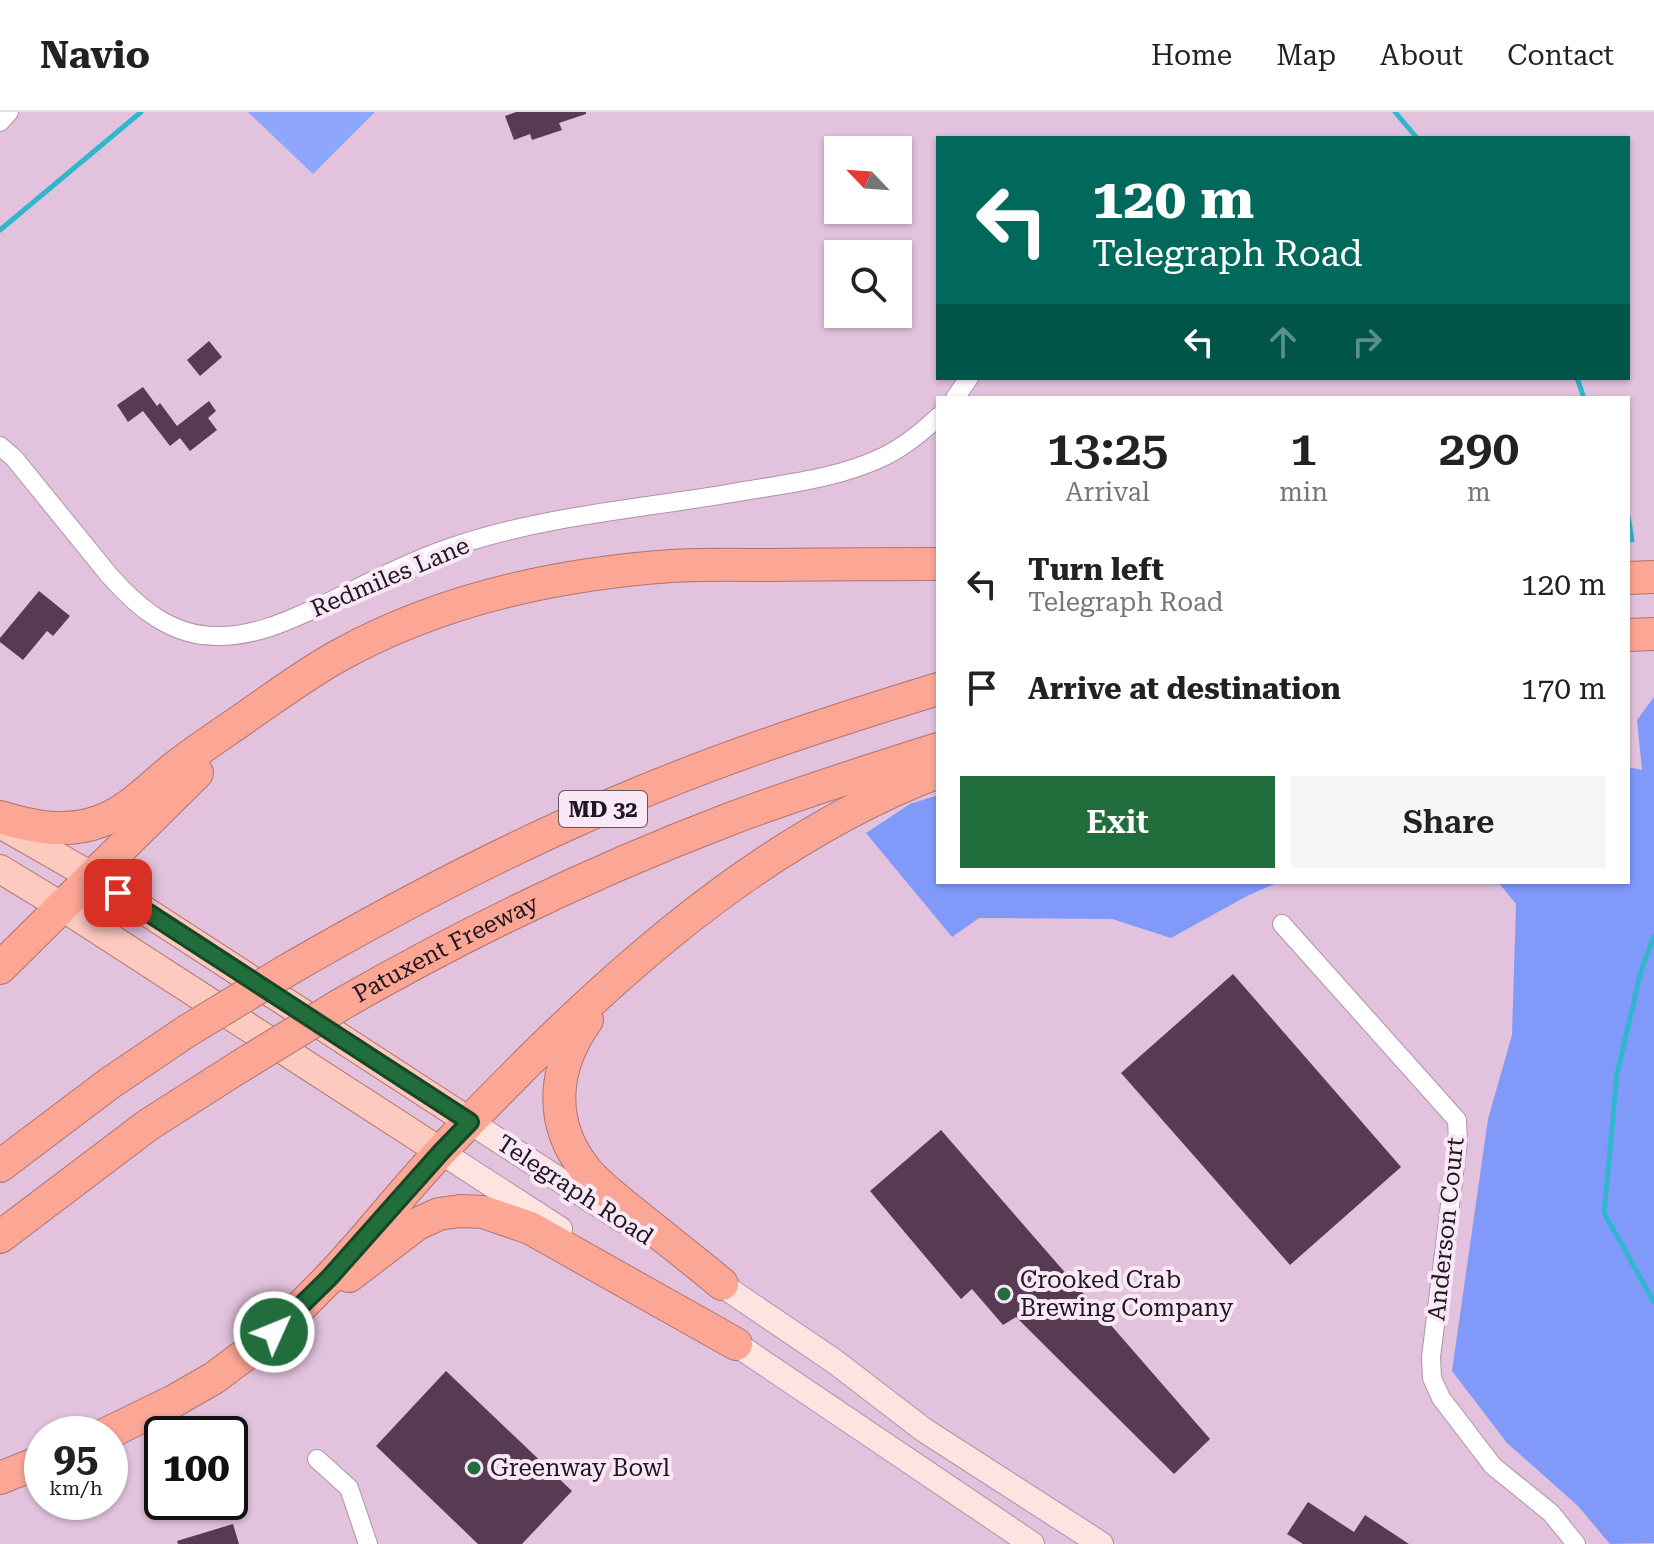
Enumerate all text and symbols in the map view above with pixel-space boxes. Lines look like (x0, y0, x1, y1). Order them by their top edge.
text: Navio (40, 33, 150, 77)
text: Home (1151, 39, 1232, 72)
text: Map (1276, 39, 1336, 72)
text: About (1380, 39, 1463, 72)
text: Contact (1507, 39, 1614, 72)
north arrow (824, 136, 912, 224)
map controls (824, 136, 912, 328)
text: 120 m (1092, 166, 1254, 232)
icon: left (960, 168, 1064, 272)
text: Telegraph Road (1092, 233, 1363, 275)
button: search (824, 240, 912, 328)
icon: left (1177, 320, 1221, 364)
icon: ahead (1261, 320, 1305, 364)
icon: right (1345, 320, 1389, 364)
text: 13:25 (1047, 421, 1168, 477)
text: 1 (1290, 421, 1317, 477)
text: 290 (1439, 421, 1519, 477)
text: Arrival (1065, 477, 1150, 507)
text: min (1279, 477, 1328, 507)
text: m (1467, 477, 1491, 507)
street label: Redmiles Lane (307, 531, 473, 623)
text: Turn left (1028, 552, 1164, 587)
icon: left (960, 562, 1004, 606)
text: 120 m (1521, 567, 1606, 602)
text: Telegraph Road (1028, 587, 1223, 617)
icon: arrive (960, 666, 1004, 710)
text: Arrive at destination (1028, 671, 1341, 706)
text: 170 m (1521, 671, 1606, 706)
button: Exit (960, 776, 1275, 868)
button: Share (1291, 776, 1606, 868)
road number: MD 32 (559, 791, 647, 827)
pin (84, 859, 152, 927)
icon: arrive (96, 871, 140, 915)
street label: Patuxent Freeway (348, 889, 544, 1009)
street label: Telegraph Road (492, 1129, 658, 1251)
street label: Anderson Court (1422, 1136, 1470, 1322)
place label: Crooked Crab Brewing Company (1020, 1266, 1234, 1322)
marker: Crooked Crab Brewing Company (995, 1285, 1013, 1303)
position arrow (232, 1290, 316, 1374)
speed limit sign: 100 (144, 1416, 248, 1520)
text: 95 (54, 1434, 98, 1481)
place label: Greenway Bowl (490, 1454, 670, 1482)
marker: Greenway Bowl (465, 1459, 483, 1477)
text: km/h (49, 1476, 103, 1500)

